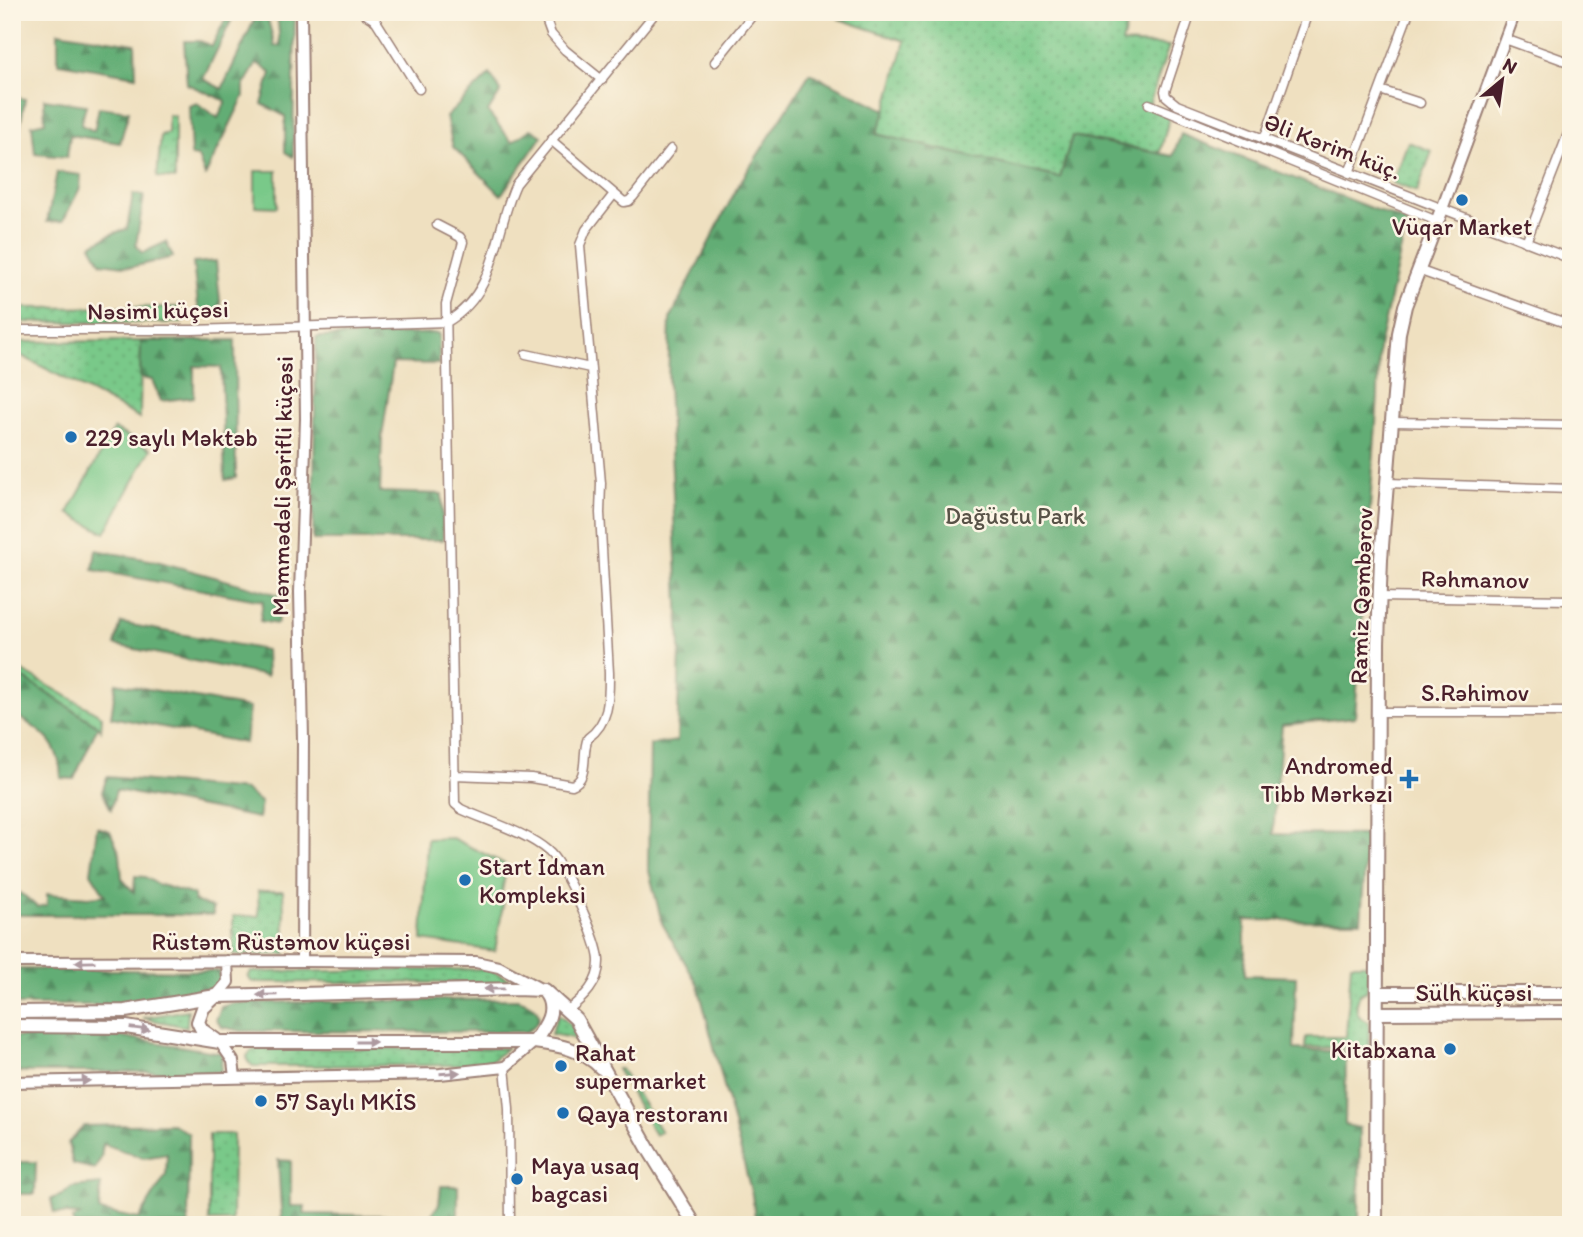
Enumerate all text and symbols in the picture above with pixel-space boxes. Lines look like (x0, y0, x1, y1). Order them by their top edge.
north arrow (1468, 46, 1538, 116)
text: N (1499, 52, 1521, 79)
street label: Əli Kərim küç. (1260, 107, 1406, 185)
marker: Vüqar Market (1454, 192, 1470, 208)
place label: Vüqar Market (1392, 212, 1532, 241)
street label: Nəsimi küçəsi (87, 294, 229, 326)
street label: Məmmədəli Şərifli küçəsi (265, 356, 299, 616)
place label: 229 saylı Məktəb (85, 423, 258, 452)
marker: 229 saylı Məktəb (63, 429, 79, 445)
park label: Dağüstu Park (945, 501, 1086, 530)
street label: Ramiz Qəmbərov (1343, 507, 1379, 685)
street label: Rəhmanov (1421, 564, 1529, 594)
street label: S.Rəhimov (1421, 678, 1529, 707)
place label: Andromed Tibb Mərkəzi (1261, 751, 1393, 808)
marker: Andromed Tibb Mərkəzi (1399, 769, 1419, 789)
place label: Start İdman Kompleksi (479, 852, 606, 909)
marker: Start İdman Kompleksi (457, 872, 473, 888)
street label: Rüstəm Rüstəmov küçəsi (151, 927, 411, 956)
one-way arrow (74, 956, 96, 968)
street label: Sülh küçəsi (1416, 978, 1532, 1007)
one-way arrow (483, 984, 505, 995)
one-way arrow (255, 989, 277, 1001)
one-way arrow (129, 1024, 151, 1035)
place label: Kitabxana (1331, 1035, 1436, 1064)
one-way arrow (355, 1036, 377, 1048)
place label: Rahat supermarket (575, 1038, 706, 1095)
marker: Kitabxana (1442, 1041, 1458, 1057)
marker: Rahat supermarket (553, 1058, 569, 1074)
one-way arrow (439, 1067, 461, 1078)
one-way arrow (70, 1076, 92, 1087)
place label: 57 Saylı MKİS (275, 1087, 417, 1116)
marker: 57 Saylı MKİS (253, 1093, 269, 1109)
place label: Qaya restoranı (577, 1099, 729, 1128)
marker: Qaya restoranı (555, 1105, 571, 1121)
place label: Maya usaq bagcasi (531, 1151, 639, 1208)
marker: Maya usaq bagcasi (509, 1171, 525, 1187)

